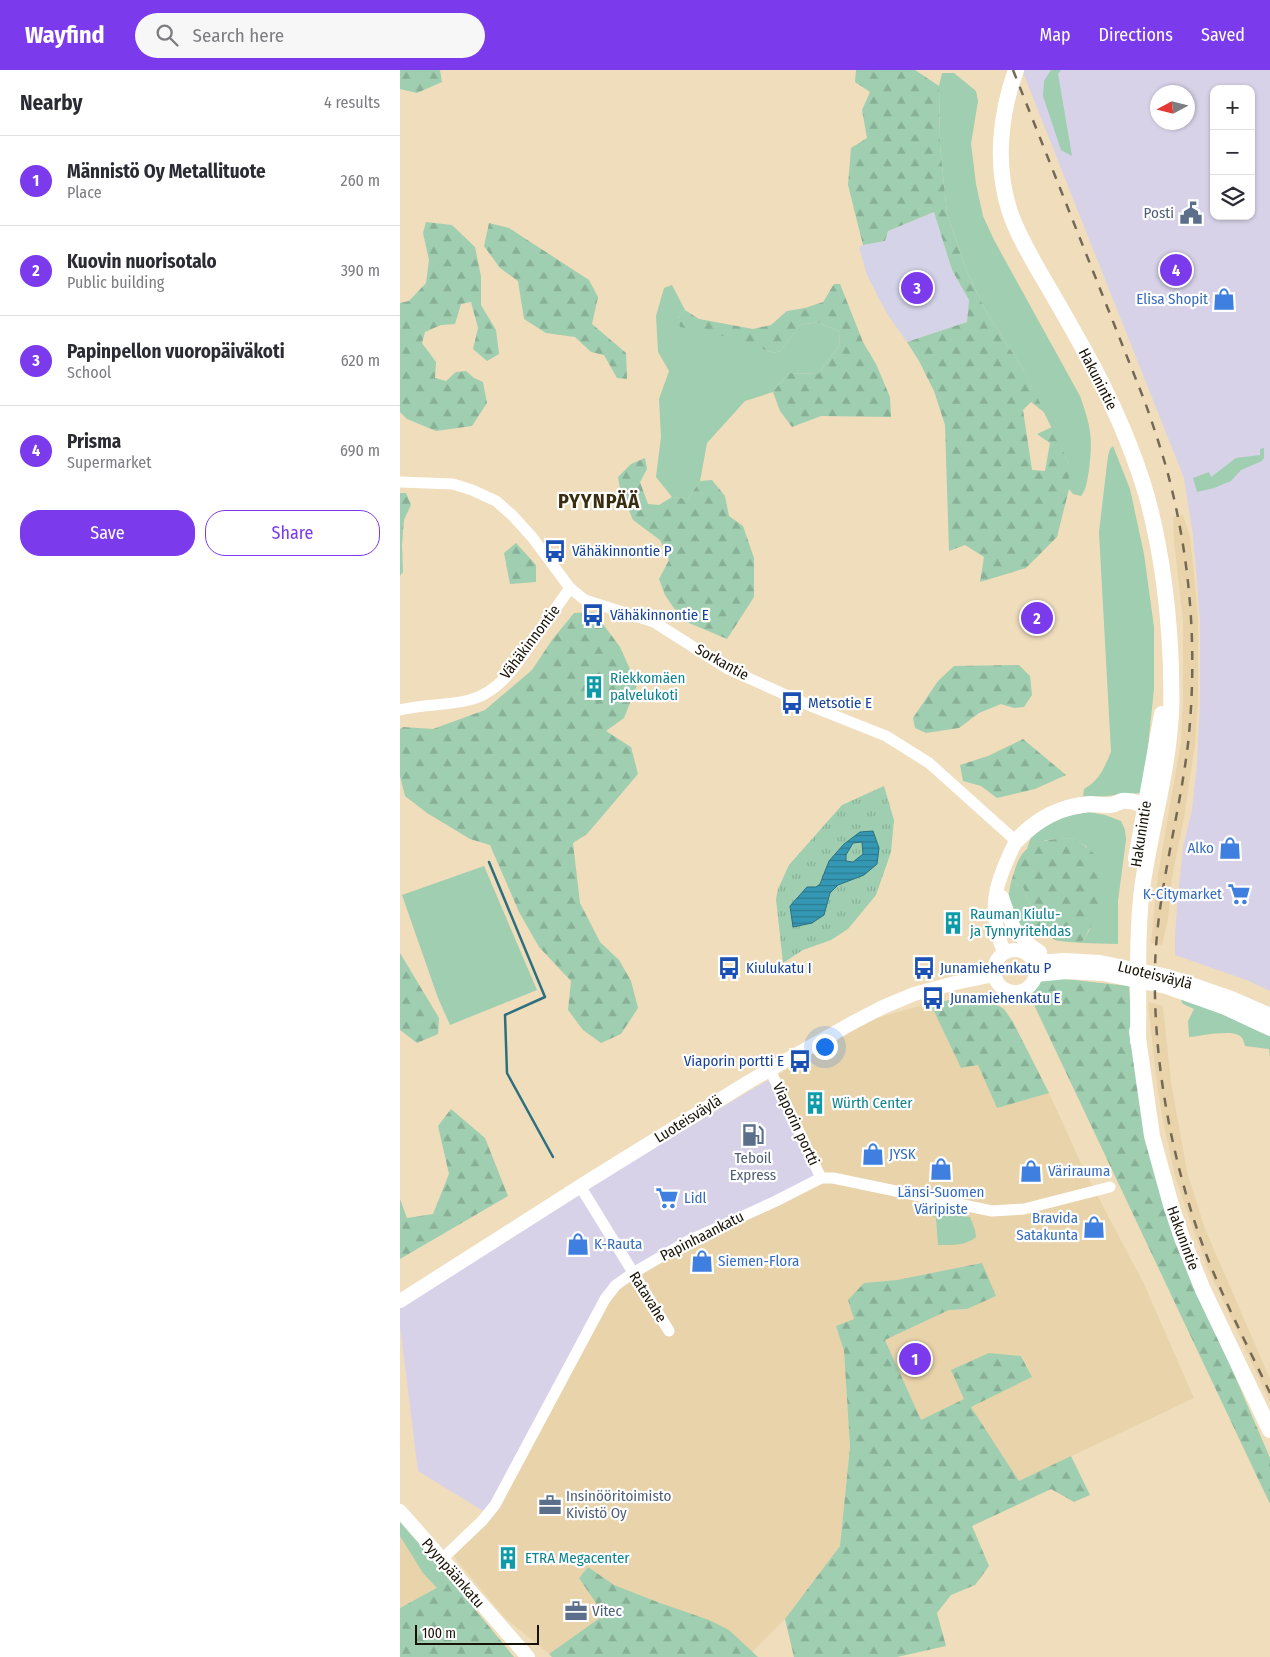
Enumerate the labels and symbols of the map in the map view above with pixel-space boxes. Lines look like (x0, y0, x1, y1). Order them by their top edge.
north arrow (1150, 85, 1195, 130)
public building icon: Posti (1178, 200, 1204, 226)
place label: Posti (1144, 204, 1174, 222)
pin: 4 (1160, 251, 1192, 289)
pin: 3 (901, 269, 933, 307)
shop icon: Elisa Shopit (1211, 286, 1237, 312)
place label: Elisa Shopit (1136, 290, 1208, 308)
street label: Hakunintie (1075, 345, 1121, 413)
district label: PYYNPÄÄ (558, 489, 640, 513)
bus stop icon: Vähäkinnontie P (542, 538, 568, 564)
place label: Vähäkinnontie P (572, 542, 672, 560)
pin: 2 (1021, 599, 1053, 637)
street label: Vähäkinnontie (496, 601, 564, 683)
bus stop icon: Vähäkinnontie E (580, 602, 606, 628)
place label: Vähäkinnontie E (610, 606, 709, 624)
street label: Sorkantie (692, 640, 752, 684)
place label: Riekkomäen palvelukoti (610, 669, 685, 704)
building icon: Riekkomäen palvelukoti (581, 674, 607, 700)
bus stop icon: Metsotie E (779, 690, 805, 716)
place label: Metsotie E (808, 694, 872, 712)
street label: Hakunintie (1127, 800, 1155, 868)
shop icon: Alko (1217, 835, 1243, 861)
place label: Alko (1187, 839, 1214, 857)
supermarket icon: K-Citymarket (1226, 881, 1252, 907)
place label: K-Citymarket (1143, 885, 1222, 903)
place label: Rauman Kiulu- ja Tynnyritehdas (969, 905, 1071, 940)
building icon: Rauman Kiulu- ja Tynnyritehdas (940, 910, 966, 936)
bus stop icon: Kiulukatu I (716, 955, 742, 981)
bus stop icon: Junamiehenkatu P (911, 955, 937, 981)
street label: Luoteisväylä (1116, 957, 1194, 993)
place label: Kiulukatu I (746, 959, 812, 977)
place label: Junamiehenkatu P (940, 959, 1052, 977)
bus stop icon: Junamiehenkatu E (920, 985, 946, 1011)
place label: Junamiehenkatu E (950, 989, 1061, 1007)
your location (812, 1034, 838, 1060)
bus stop icon: Viaporin portti E (787, 1048, 813, 1074)
place label: Viaporin portti E (684, 1052, 784, 1070)
street label: Viaporin portti (769, 1080, 823, 1168)
building icon: Würth Center (802, 1090, 828, 1116)
street label: Luoteisväylä (651, 1091, 725, 1147)
place label: Würth Center (832, 1094, 913, 1112)
fuel station icon: Teboil Express (740, 1122, 766, 1148)
shop icon: JYSK (860, 1141, 886, 1167)
place label: JYSK (889, 1145, 916, 1163)
place label: Teboil Express (730, 1149, 776, 1184)
shop icon: Länsi-Suomen Väripiste (928, 1156, 954, 1182)
shop icon: Värirauma (1018, 1158, 1044, 1184)
place label: Värirauma (1048, 1162, 1110, 1180)
place label: Länsi-Suomen Väripiste (898, 1183, 984, 1218)
supermarket icon: Lidl (654, 1185, 680, 1211)
place label: Lidl (684, 1189, 706, 1207)
street label: Hakunintie (1163, 1204, 1203, 1272)
street label: Papinhaankatu (657, 1207, 747, 1265)
place label: Bravida Satakunta (1016, 1209, 1078, 1244)
shop icon: Bravida Satakunta (1081, 1214, 1107, 1240)
shop icon: K-Rauta (565, 1231, 591, 1257)
place label: K-Rauta (594, 1235, 642, 1253)
shop icon: Siemen-Flora (689, 1248, 715, 1274)
place label: Siemen-Flora (718, 1252, 799, 1270)
street label: Ratavahe (625, 1268, 671, 1326)
pin: 1 (899, 1340, 931, 1378)
place label: Insinööritoimisto Kivistö Oy (566, 1487, 671, 1522)
office icon: Insinööritoimisto Kivistö Oy (537, 1492, 563, 1518)
street label: Pyynpäänkatu (418, 1535, 488, 1611)
building icon: ETRA Megacenter (495, 1545, 521, 1571)
place label: ETRA Megacenter (525, 1549, 630, 1567)
office icon: Vitec (563, 1598, 589, 1624)
place label: Vitec (592, 1602, 623, 1620)
scale bar (415, 1622, 539, 1645)

